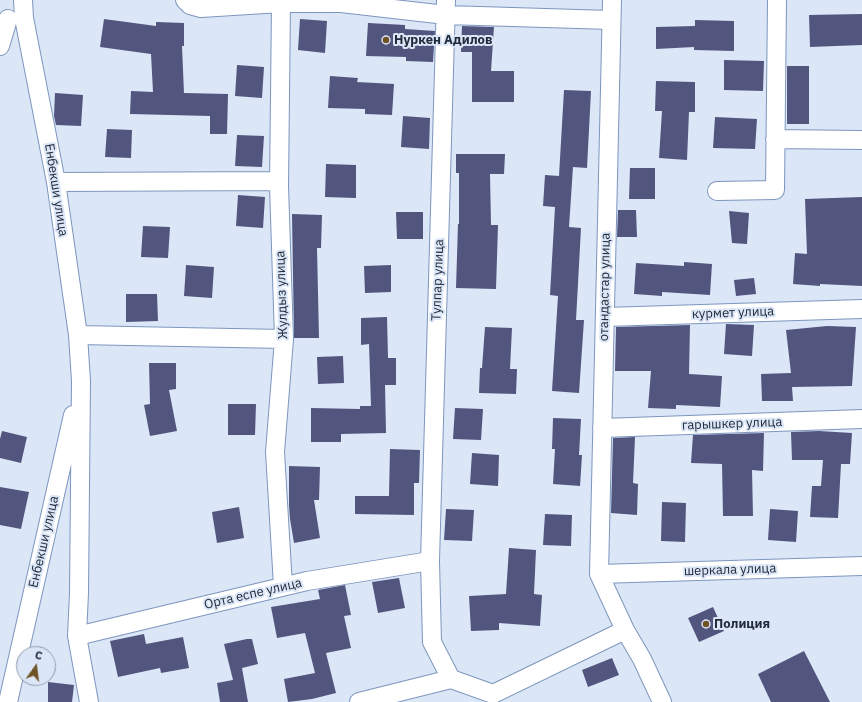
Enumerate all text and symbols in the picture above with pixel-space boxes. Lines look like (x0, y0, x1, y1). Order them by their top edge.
place label: Нуркен Адилов (394, 32, 492, 48)
marker: Нуркен Адилов (381, 35, 391, 45)
street label: Енбекши улица (41, 142, 71, 238)
street label: отандастар улица (596, 233, 614, 341)
street label: Тулпар улица (429, 239, 447, 321)
street label: Жулдыз улица (273, 250, 291, 340)
street label: курмет улица (692, 304, 774, 322)
street label: гарышкер улица (682, 414, 782, 434)
street label: Енбекши улица (26, 494, 62, 590)
street label: шеркала улица (684, 561, 776, 579)
street label: Орта еспе улица (203, 575, 303, 613)
place label: Полиция (714, 616, 770, 632)
marker: Полиция (701, 619, 711, 629)
north arrow (16, 646, 56, 686)
text: С (33, 648, 44, 663)

